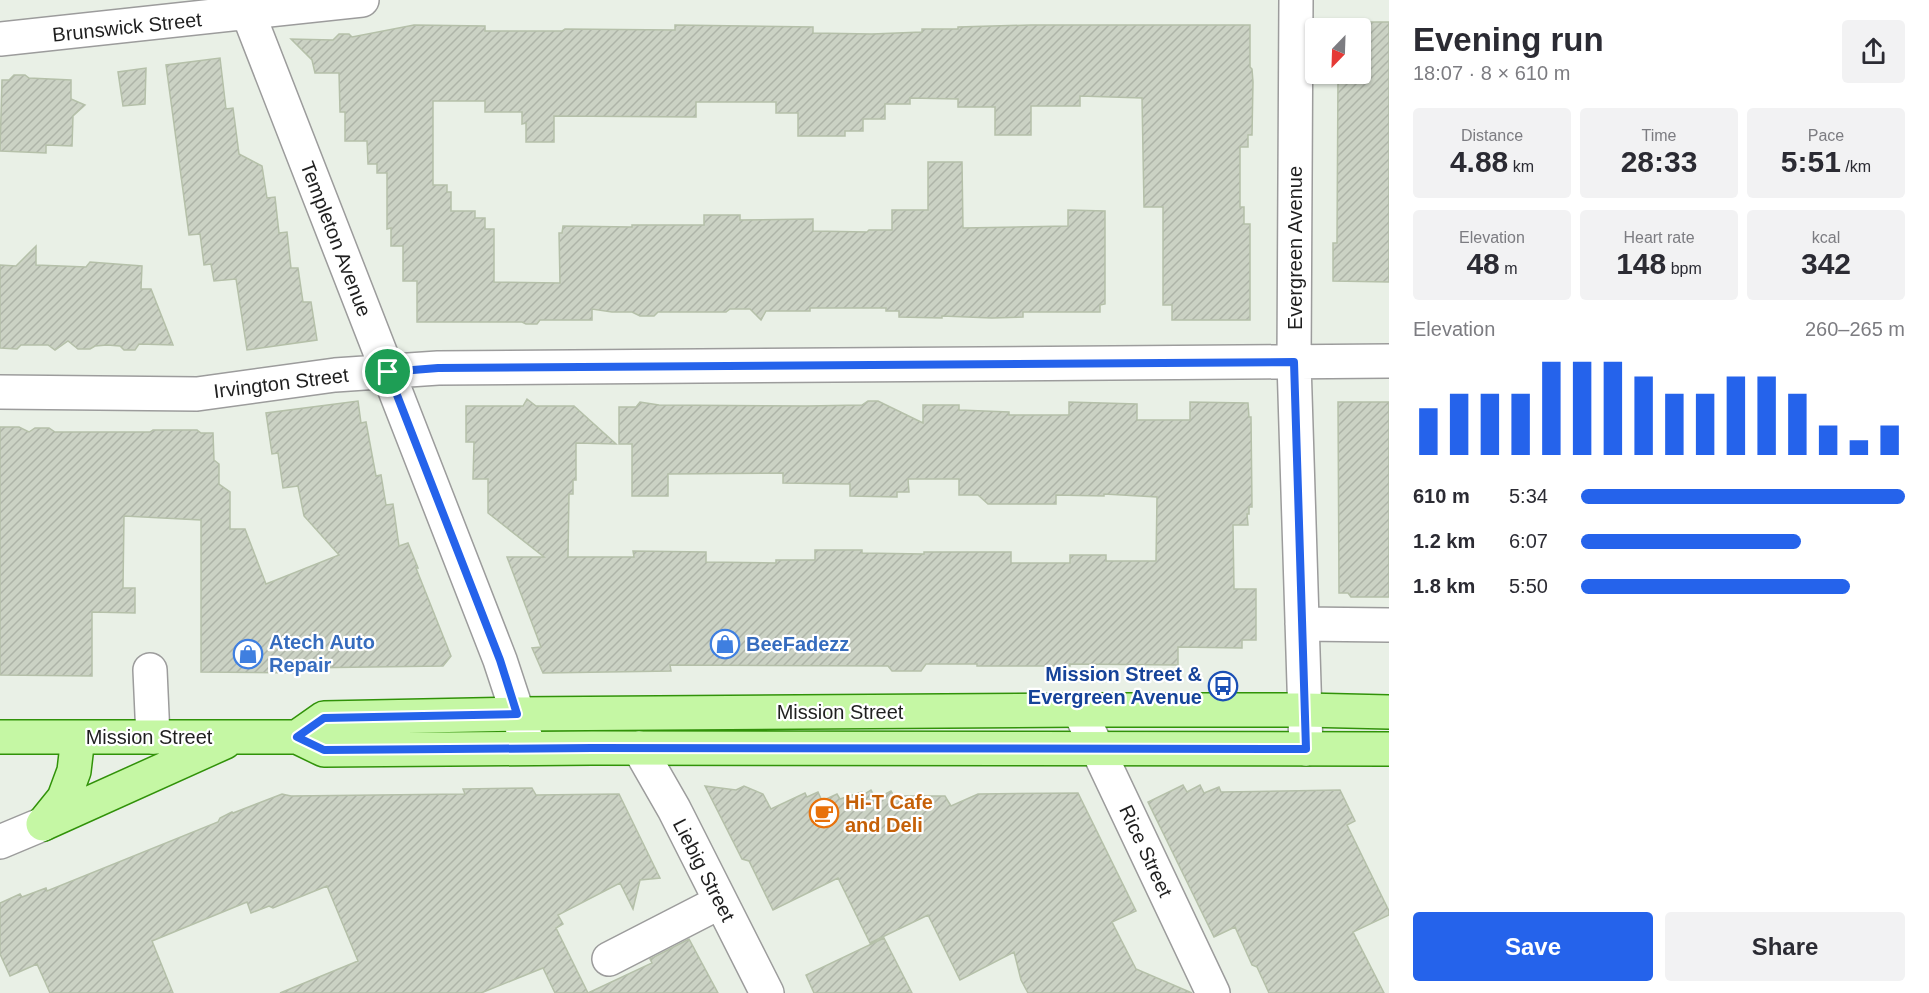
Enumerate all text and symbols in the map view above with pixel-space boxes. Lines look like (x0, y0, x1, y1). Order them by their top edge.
street label: Brunswick Street (51, 8, 203, 46)
north arrow (1305, 18, 1371, 84)
map controls (1305, 18, 1371, 84)
button: share (1842, 20, 1905, 83)
text: Evening run (1413, 21, 1604, 58)
text: 18:07 · 8 × 610 m (1413, 62, 1570, 84)
text: Distance (1461, 127, 1523, 144)
text: Time (1642, 127, 1676, 144)
text: Pace (1808, 127, 1844, 144)
text: 4.88 (1450, 145, 1508, 178)
text: 28:33 (1621, 145, 1697, 178)
text: 5:51 (1781, 145, 1841, 178)
street label: Templeton Avenue (296, 158, 376, 320)
text: km (1508, 158, 1534, 175)
text: /km (1841, 158, 1871, 175)
street label: Evergreen Avenue (1284, 166, 1306, 330)
text: Elevation (1459, 229, 1525, 246)
text: Heart rate (1623, 229, 1695, 246)
text: kcal (1812, 229, 1840, 246)
text: 48 (1466, 247, 1500, 280)
text: 148 (1616, 247, 1666, 280)
text: 342 (1801, 247, 1851, 280)
text: m (1500, 260, 1518, 277)
text: bpm (1666, 260, 1702, 277)
text: Elevation (1413, 318, 1495, 340)
text: 260–265 m (1805, 318, 1905, 340)
pin (362, 346, 413, 397)
icon: arrive (371, 355, 404, 388)
street label: Irvington Street (212, 364, 350, 402)
text: 610 m (1413, 485, 1470, 507)
text: 5:34 (1509, 485, 1548, 507)
text: 1.2 km (1413, 530, 1475, 552)
text: 6:07 (1509, 530, 1548, 552)
text: 1.8 km (1413, 575, 1475, 597)
text: 5:50 (1509, 575, 1548, 597)
shop icon: BeeFadezz (709, 628, 741, 660)
place label: Atech Auto Repair (269, 631, 375, 676)
place label: BeeFadezz (746, 633, 849, 655)
shop icon: Atech Auto Repair (232, 638, 264, 670)
place label: Mission Street & Evergreen Avenue (1028, 663, 1202, 708)
bus stop icon: Mission Street & Evergreen Avenue (1207, 670, 1239, 702)
street label: Mission Street (777, 701, 904, 723)
street label: Mission Street (86, 726, 213, 748)
place label: Hi-T Cafe and Deli (845, 791, 933, 836)
cafe icon: Hi-T Cafe and Deli (808, 797, 840, 829)
street label: Rice Street (1115, 802, 1177, 901)
street label: Liebig Street (669, 815, 739, 925)
button: Save (1413, 912, 1653, 981)
button: Share (1665, 912, 1905, 981)

